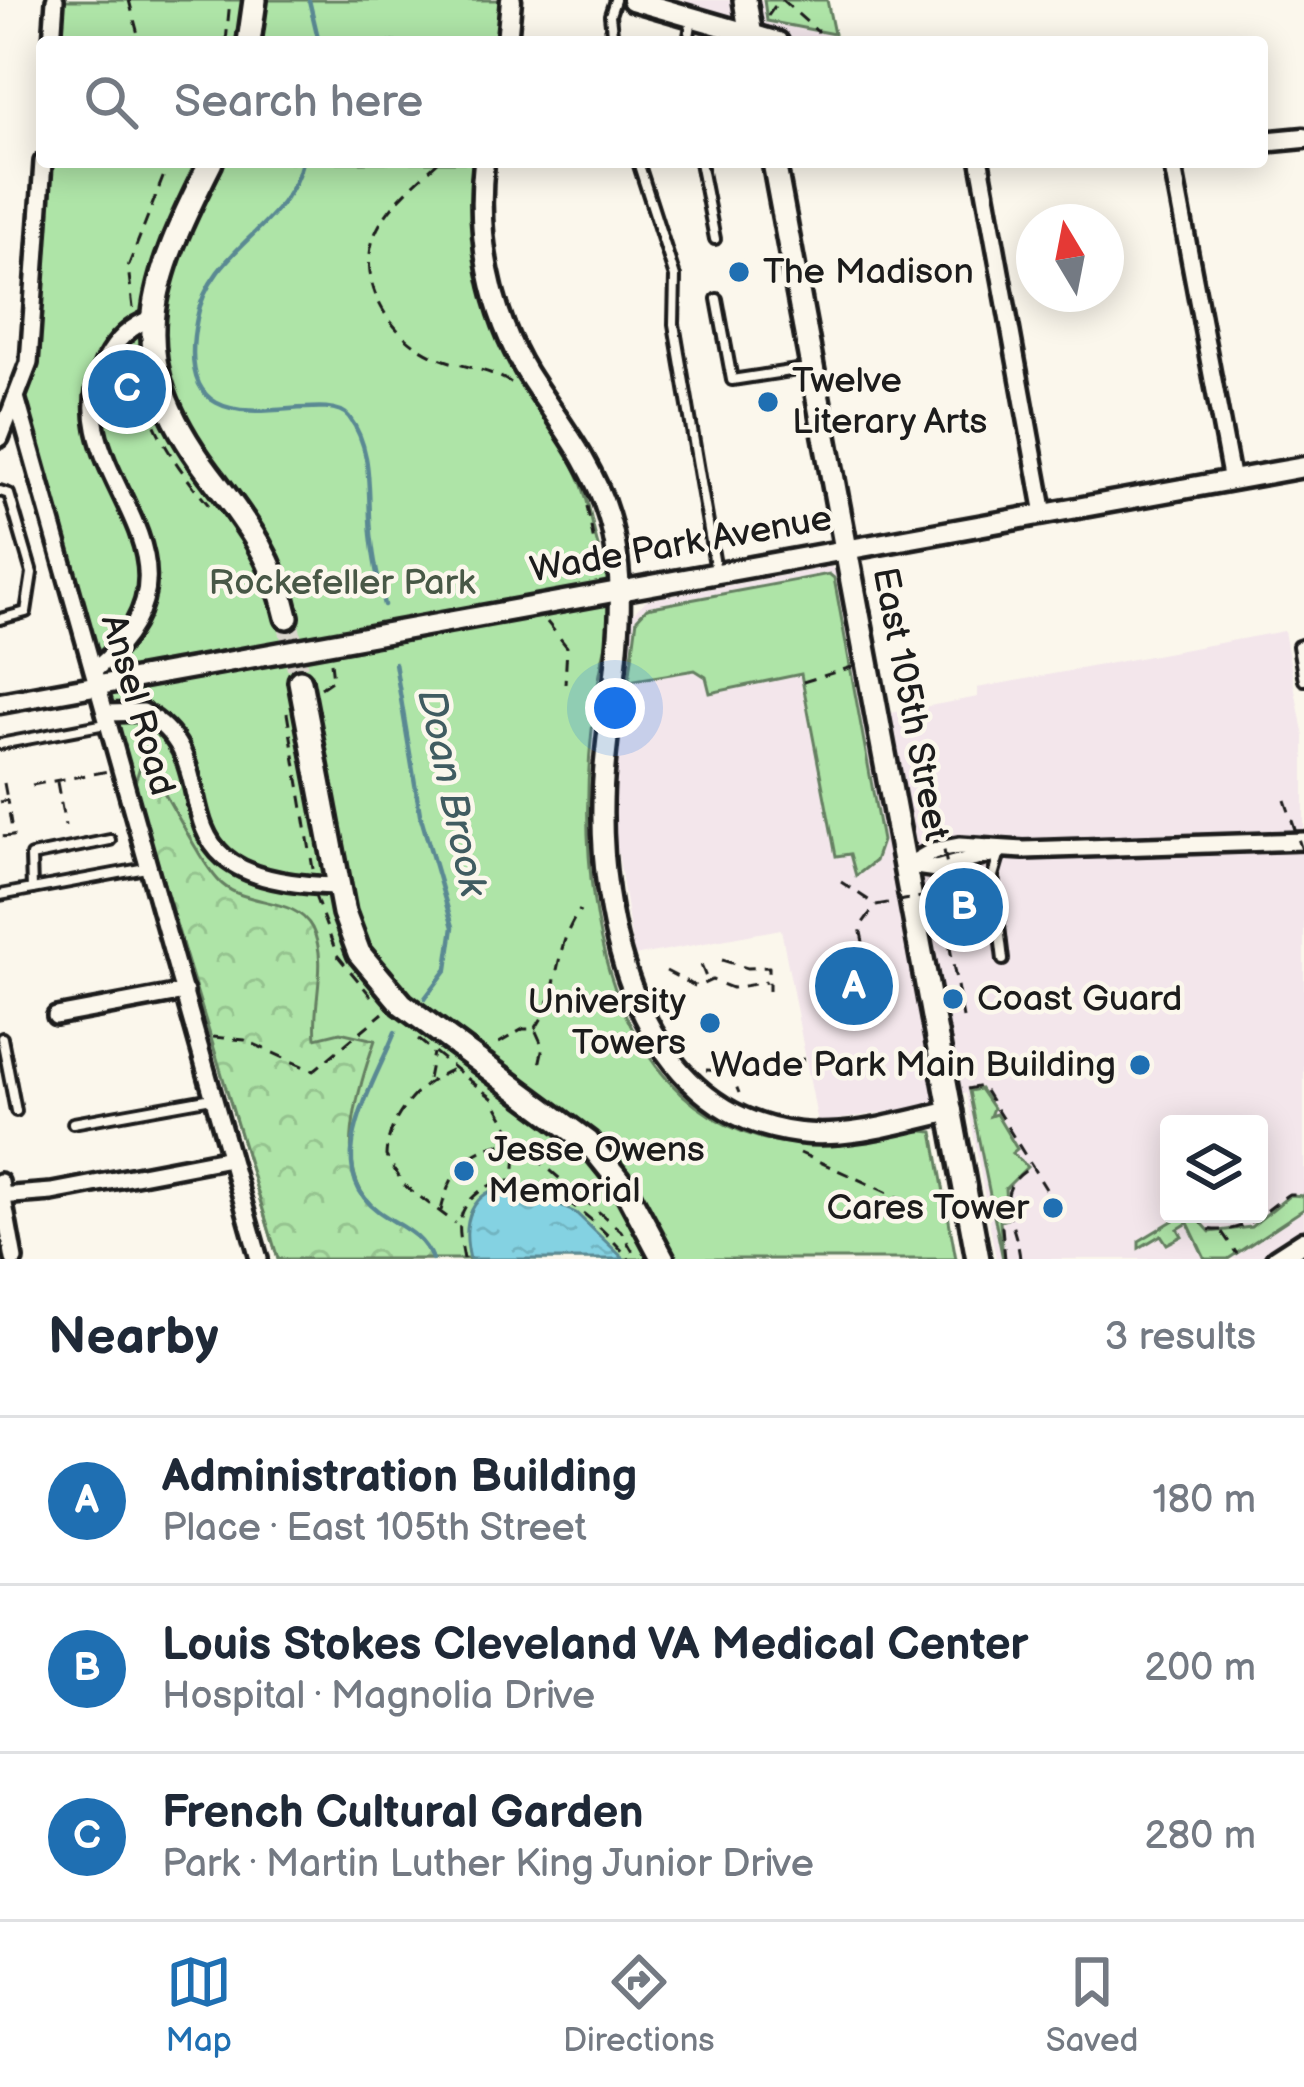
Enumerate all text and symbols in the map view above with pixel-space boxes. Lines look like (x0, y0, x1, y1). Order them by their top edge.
search box (36, 36, 1268, 168)
icon: search (78, 69, 144, 135)
text: Search here (174, 75, 423, 130)
north arrow (1016, 204, 1124, 312)
place label: The Madison (763, 251, 974, 294)
marker: The Madison (726, 259, 752, 285)
pin: C (88, 344, 166, 434)
place label: Twelve Literary Arts (792, 360, 987, 444)
marker: Twelve Literary Arts (755, 389, 781, 415)
street label: Wade Park Avenue (527, 497, 835, 593)
park label: Rockefeller Park (209, 562, 476, 605)
street label: East 105th Street (862, 564, 958, 844)
street label: Ansel Road (91, 610, 183, 800)
your location (585, 678, 645, 738)
water label: Doan Brook (406, 685, 496, 902)
pin: B (925, 862, 1003, 952)
pin: A (815, 941, 893, 1031)
place label: Coast Guard (977, 978, 1182, 1021)
place label: University Towers (527, 981, 687, 1065)
marker: Coast Guard (940, 986, 966, 1012)
marker: University Towers (697, 1010, 723, 1036)
place label: Wade Park Main Building (710, 1044, 1116, 1087)
marker: Wade Park Main Building (1127, 1052, 1153, 1078)
map controls (1160, 1115, 1268, 1223)
button: layers (1160, 1115, 1268, 1223)
place label: Jesse Owens Memorial (488, 1129, 705, 1213)
marker: Jesse Owens Memorial (451, 1158, 477, 1184)
place label: Cares Tower (827, 1187, 1030, 1230)
marker: Cares Tower (1040, 1195, 1066, 1221)
text: Nearby (48, 1307, 219, 1368)
text: 3 results (1104, 1314, 1256, 1361)
text: Administration Building (162, 1450, 637, 1505)
text: A (75, 1477, 99, 1524)
text: 180 m (1152, 1477, 1256, 1524)
text: Place · East 105th Street (162, 1505, 587, 1552)
text: Louis Stokes Cleveland VA Medical Center (162, 1618, 1029, 1673)
text: B (73, 1645, 101, 1692)
text: 200 m (1144, 1645, 1256, 1692)
text: Hospital · Magnolia Drive (162, 1673, 595, 1720)
text: French Cultural Garden (162, 1786, 644, 1841)
text: C (73, 1813, 101, 1860)
text: 280 m (1145, 1813, 1256, 1860)
text: Park · Martin Luther King Junior Drive (162, 1841, 814, 1888)
tab: Map (166, 1949, 232, 2061)
tab: Directions (563, 1949, 715, 2061)
tab: Saved (1046, 1949, 1138, 2061)

